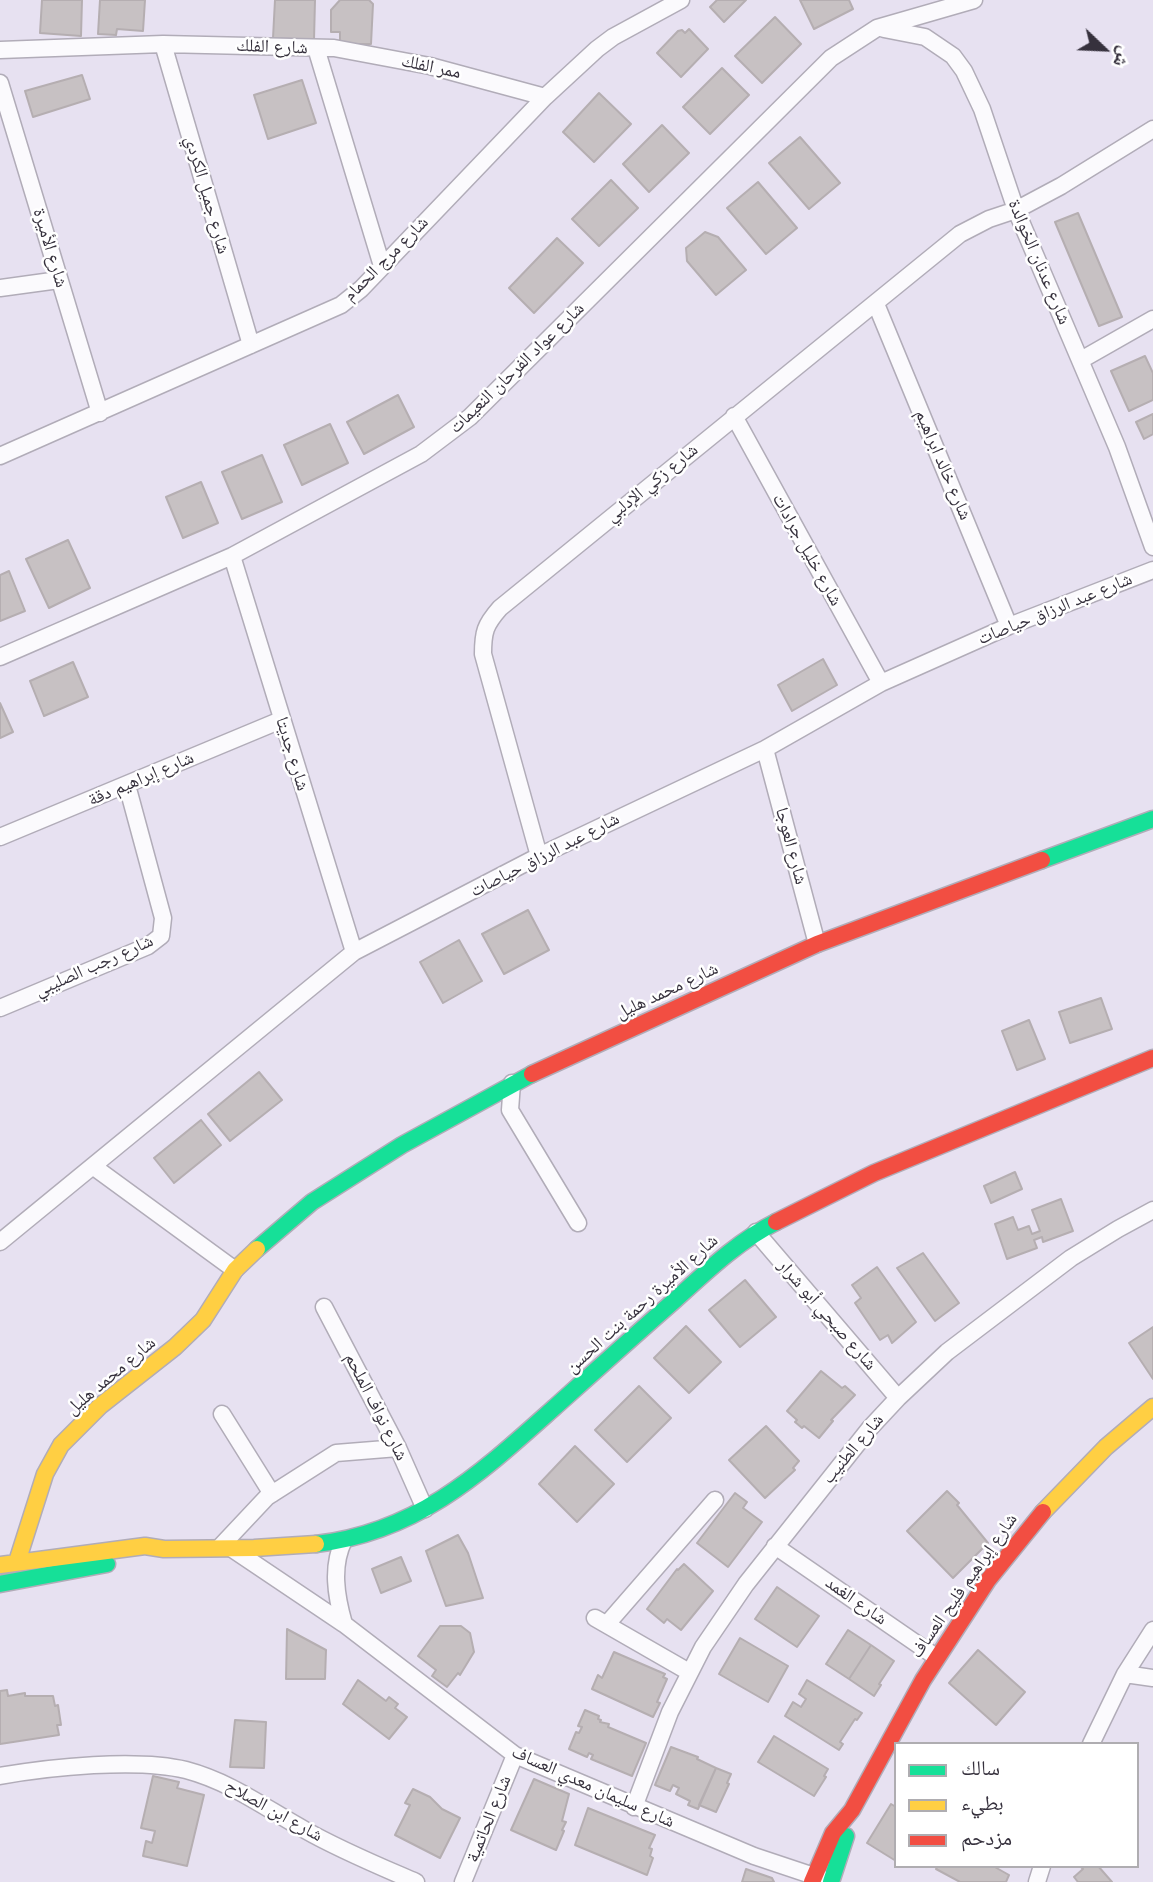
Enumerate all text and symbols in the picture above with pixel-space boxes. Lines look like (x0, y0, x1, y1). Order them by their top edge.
north arrow (1069, 14, 1139, 84)
street label: شارع الفلك (236, 35, 308, 59)
text: ش (1107, 43, 1139, 72)
street label: ممر الفلك (399, 50, 463, 84)
street label: شارع جميل الكردي (180, 133, 234, 257)
street label: شارع عدنان الخوالدة (1003, 196, 1075, 328)
street label: شارع الأميرة (28, 206, 72, 290)
street label: شارع مرج الحمام (339, 212, 433, 306)
street label: شارع عواد الفرحان النعيمات (445, 298, 589, 438)
street label: شارع خالد ابراهيم (910, 407, 976, 523)
street label: شارع زكي الإدلبي (601, 439, 703, 527)
street label: شارع خليل جرادات (767, 490, 847, 610)
street label: شارع عبد الرزاق حياصات (975, 568, 1135, 650)
street label: شارع جديتا (271, 714, 313, 794)
street label: شارع إبراهيم دقة (85, 747, 197, 811)
street label: شارع العوجا (770, 805, 812, 887)
street label: شارع عبد الرزاق حياصات (467, 808, 623, 902)
street label: شارع رجب الصليبي (31, 930, 157, 1002)
street label: شارع محمد هليل (612, 958, 722, 1024)
street label: شارع الأميرة رحمة بنت الحسن (561, 1230, 723, 1378)
street label: شارع صبحي أبو شرار (773, 1255, 881, 1375)
street label: شارع محمد هليل (62, 1332, 160, 1420)
street label: شارع نواف الملحم (340, 1350, 412, 1464)
street label: شارع الطنيب (817, 1410, 889, 1488)
street label: شارع إبراهيم فليح العساف (906, 1509, 1022, 1663)
street label: شارع الغمد (821, 1572, 891, 1630)
street label: شارع سليمان معدي العساف (508, 1741, 678, 1833)
legend (894, 1742, 1139, 1868)
text: سالك (961, 1753, 1000, 1781)
street label: شارع الحاتمية (462, 1772, 516, 1866)
street label: شارع ابن الصلاح (222, 1775, 326, 1847)
text: بطيء (961, 1788, 1004, 1816)
text: مزدحم (961, 1823, 1012, 1851)

